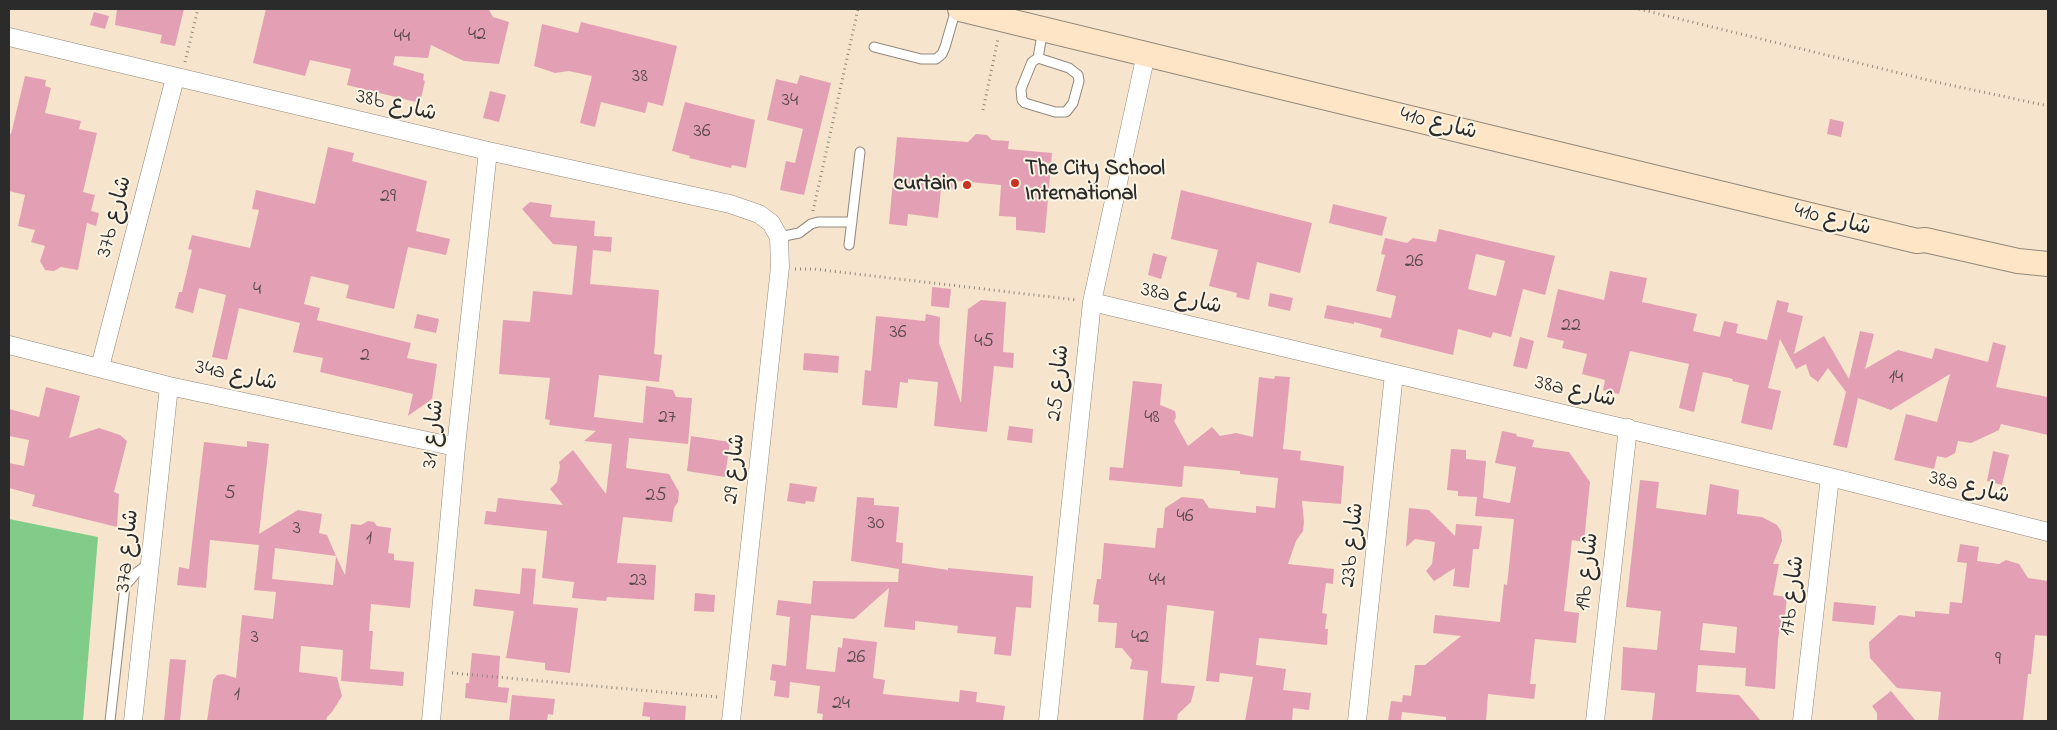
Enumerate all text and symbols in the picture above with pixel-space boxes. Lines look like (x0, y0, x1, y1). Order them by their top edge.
house number: 42 (468, 24, 486, 48)
house number: 44 (394, 26, 410, 50)
house number: 38 (632, 66, 648, 90)
street label: 38b شارع (353, 85, 439, 129)
house number: 34 (782, 90, 798, 114)
street label: شارع 410 (1397, 103, 1479, 147)
house number: 36 (693, 121, 711, 145)
place label: The City School International (1025, 157, 1165, 208)
place label: curtain (894, 172, 957, 198)
street label: 37b شارع (93, 174, 139, 260)
marker: The City School International (1009, 177, 1021, 189)
marker: curtain (961, 179, 973, 191)
house number: 29 (380, 186, 396, 210)
street label: شارع 410 (1791, 199, 1873, 243)
house number: 26 (1405, 251, 1423, 275)
street label: 38a شارع (1138, 278, 1224, 322)
house number: 4 (253, 279, 261, 303)
house number: 22 (1561, 315, 1581, 339)
house number: 36 (889, 322, 907, 346)
house number: 45 (974, 331, 994, 355)
street label: شارع 25 (1043, 344, 1077, 422)
house number: 2 (360, 345, 370, 369)
street label: 34a شارع (193, 355, 279, 399)
house number: 14 (1889, 367, 1903, 391)
street label: 38a شارع (1532, 371, 1618, 415)
street label: شارع 31 (418, 398, 452, 470)
house number: 27 (658, 407, 676, 431)
house number: 48 (1144, 407, 1160, 431)
street label: شارع 29 (719, 432, 753, 506)
street label: 38a شارع (1926, 466, 2012, 512)
house number: 5 (224, 483, 236, 507)
house number: 25 (645, 485, 667, 509)
street label: 23b شارع (1336, 501, 1372, 589)
house number: 46 (1176, 506, 1194, 530)
street label: 37a شارع (112, 508, 146, 594)
house number: 30 (868, 513, 884, 537)
house number: 3 (293, 518, 301, 542)
house number: 1 (366, 528, 372, 552)
street label: 19b شارع (1572, 532, 1606, 612)
street label: 17b شارع (1776, 554, 1812, 638)
house number: 23 (629, 570, 647, 594)
house number: 44 (1149, 570, 1165, 594)
house number: 3 (251, 627, 259, 651)
house number: 42 (1131, 627, 1149, 651)
house number: 26 (847, 647, 865, 671)
house number: 9 (1995, 649, 2001, 673)
house number: 1 (234, 684, 240, 708)
house number: 24 (832, 693, 850, 717)

